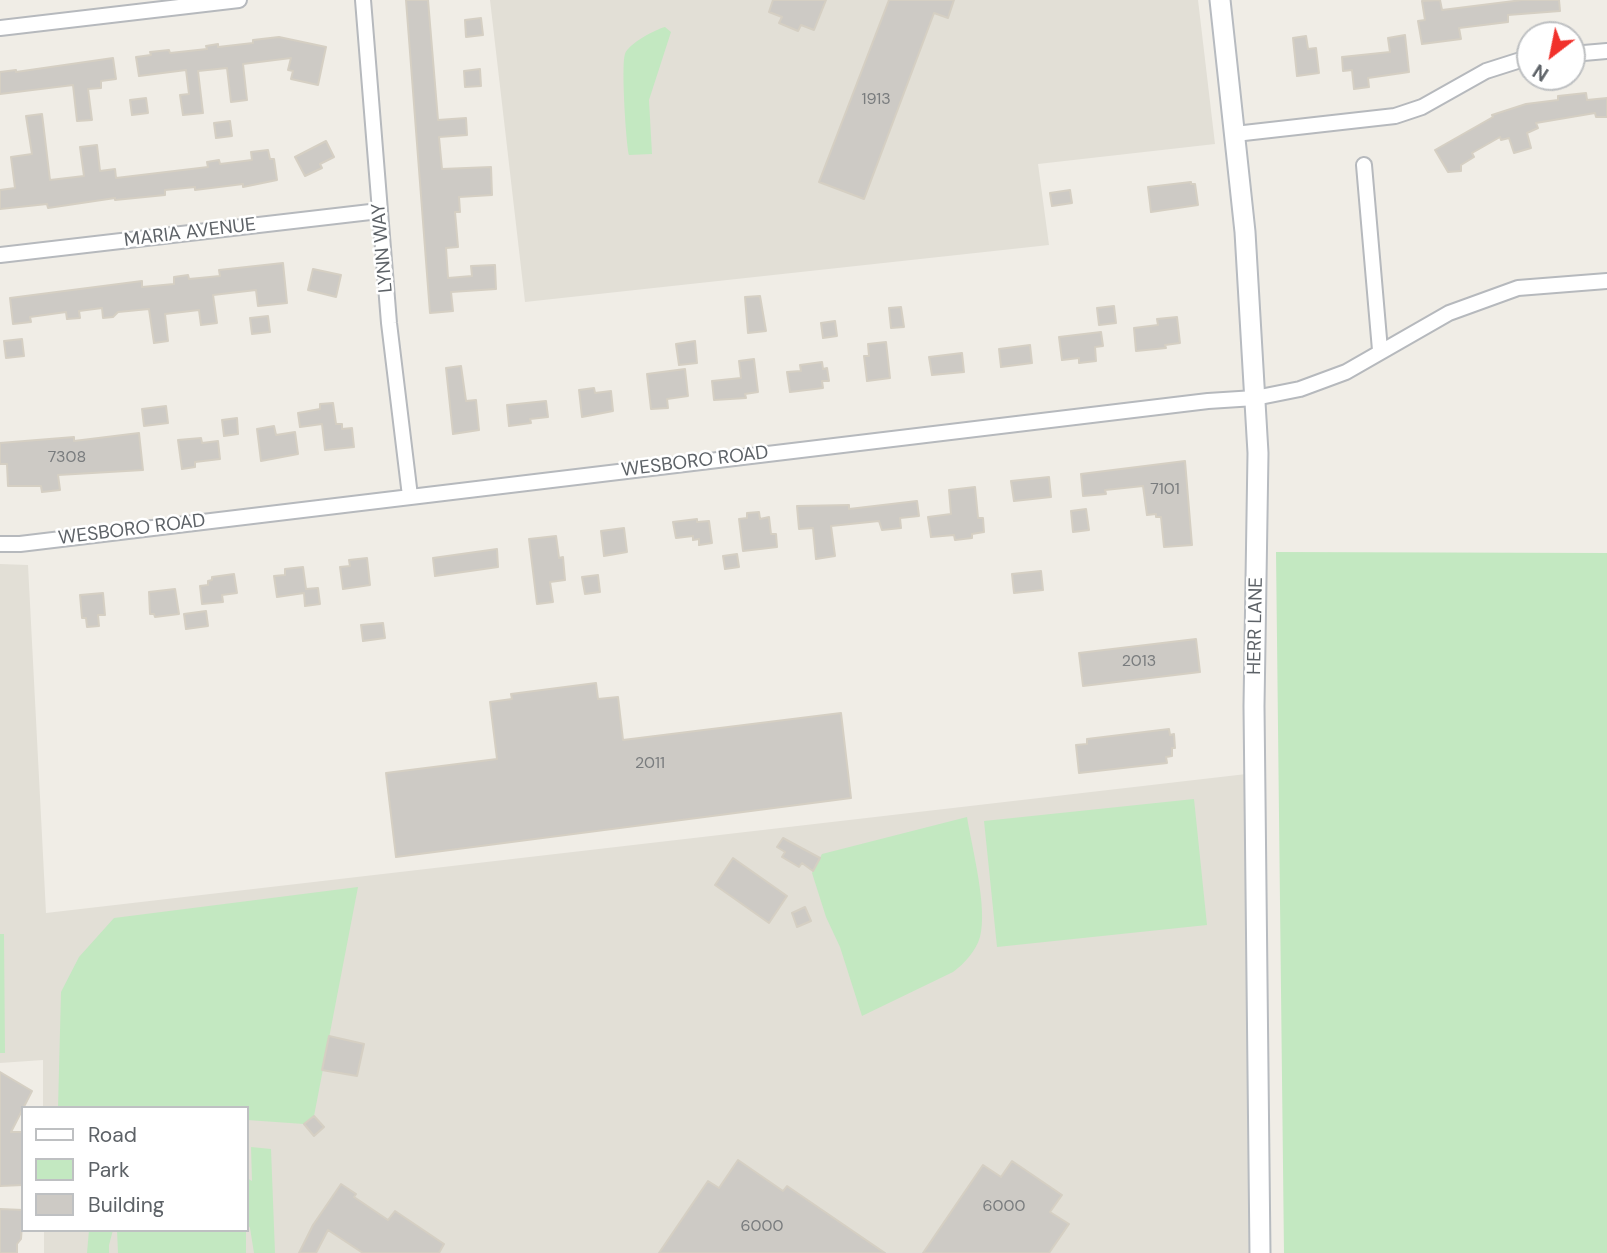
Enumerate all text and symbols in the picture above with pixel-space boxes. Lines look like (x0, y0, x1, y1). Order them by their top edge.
north arrow (1516, 21, 1586, 91)
text: N (1528, 58, 1553, 87)
house number: 1913 (861, 90, 891, 110)
street label: LYNN WAY (368, 202, 398, 294)
street label: MARIA AVENUE (123, 214, 257, 252)
street label: WESBORO ROAD (620, 442, 770, 482)
house number: 7308 (48, 448, 86, 468)
house number: 7101 (1150, 480, 1180, 500)
street label: WESBORO ROAD (57, 510, 207, 550)
street label: HERR LANE (1244, 577, 1268, 675)
house number: 2013 (1122, 652, 1156, 672)
house number: 2011 (635, 754, 665, 774)
legend (21, 1106, 248, 1232)
text: Road (88, 1121, 137, 1149)
text: Park (88, 1156, 129, 1184)
text: Building (88, 1191, 164, 1219)
house number: 6000 (983, 1197, 1025, 1217)
house number: 6000 (741, 1217, 783, 1237)

